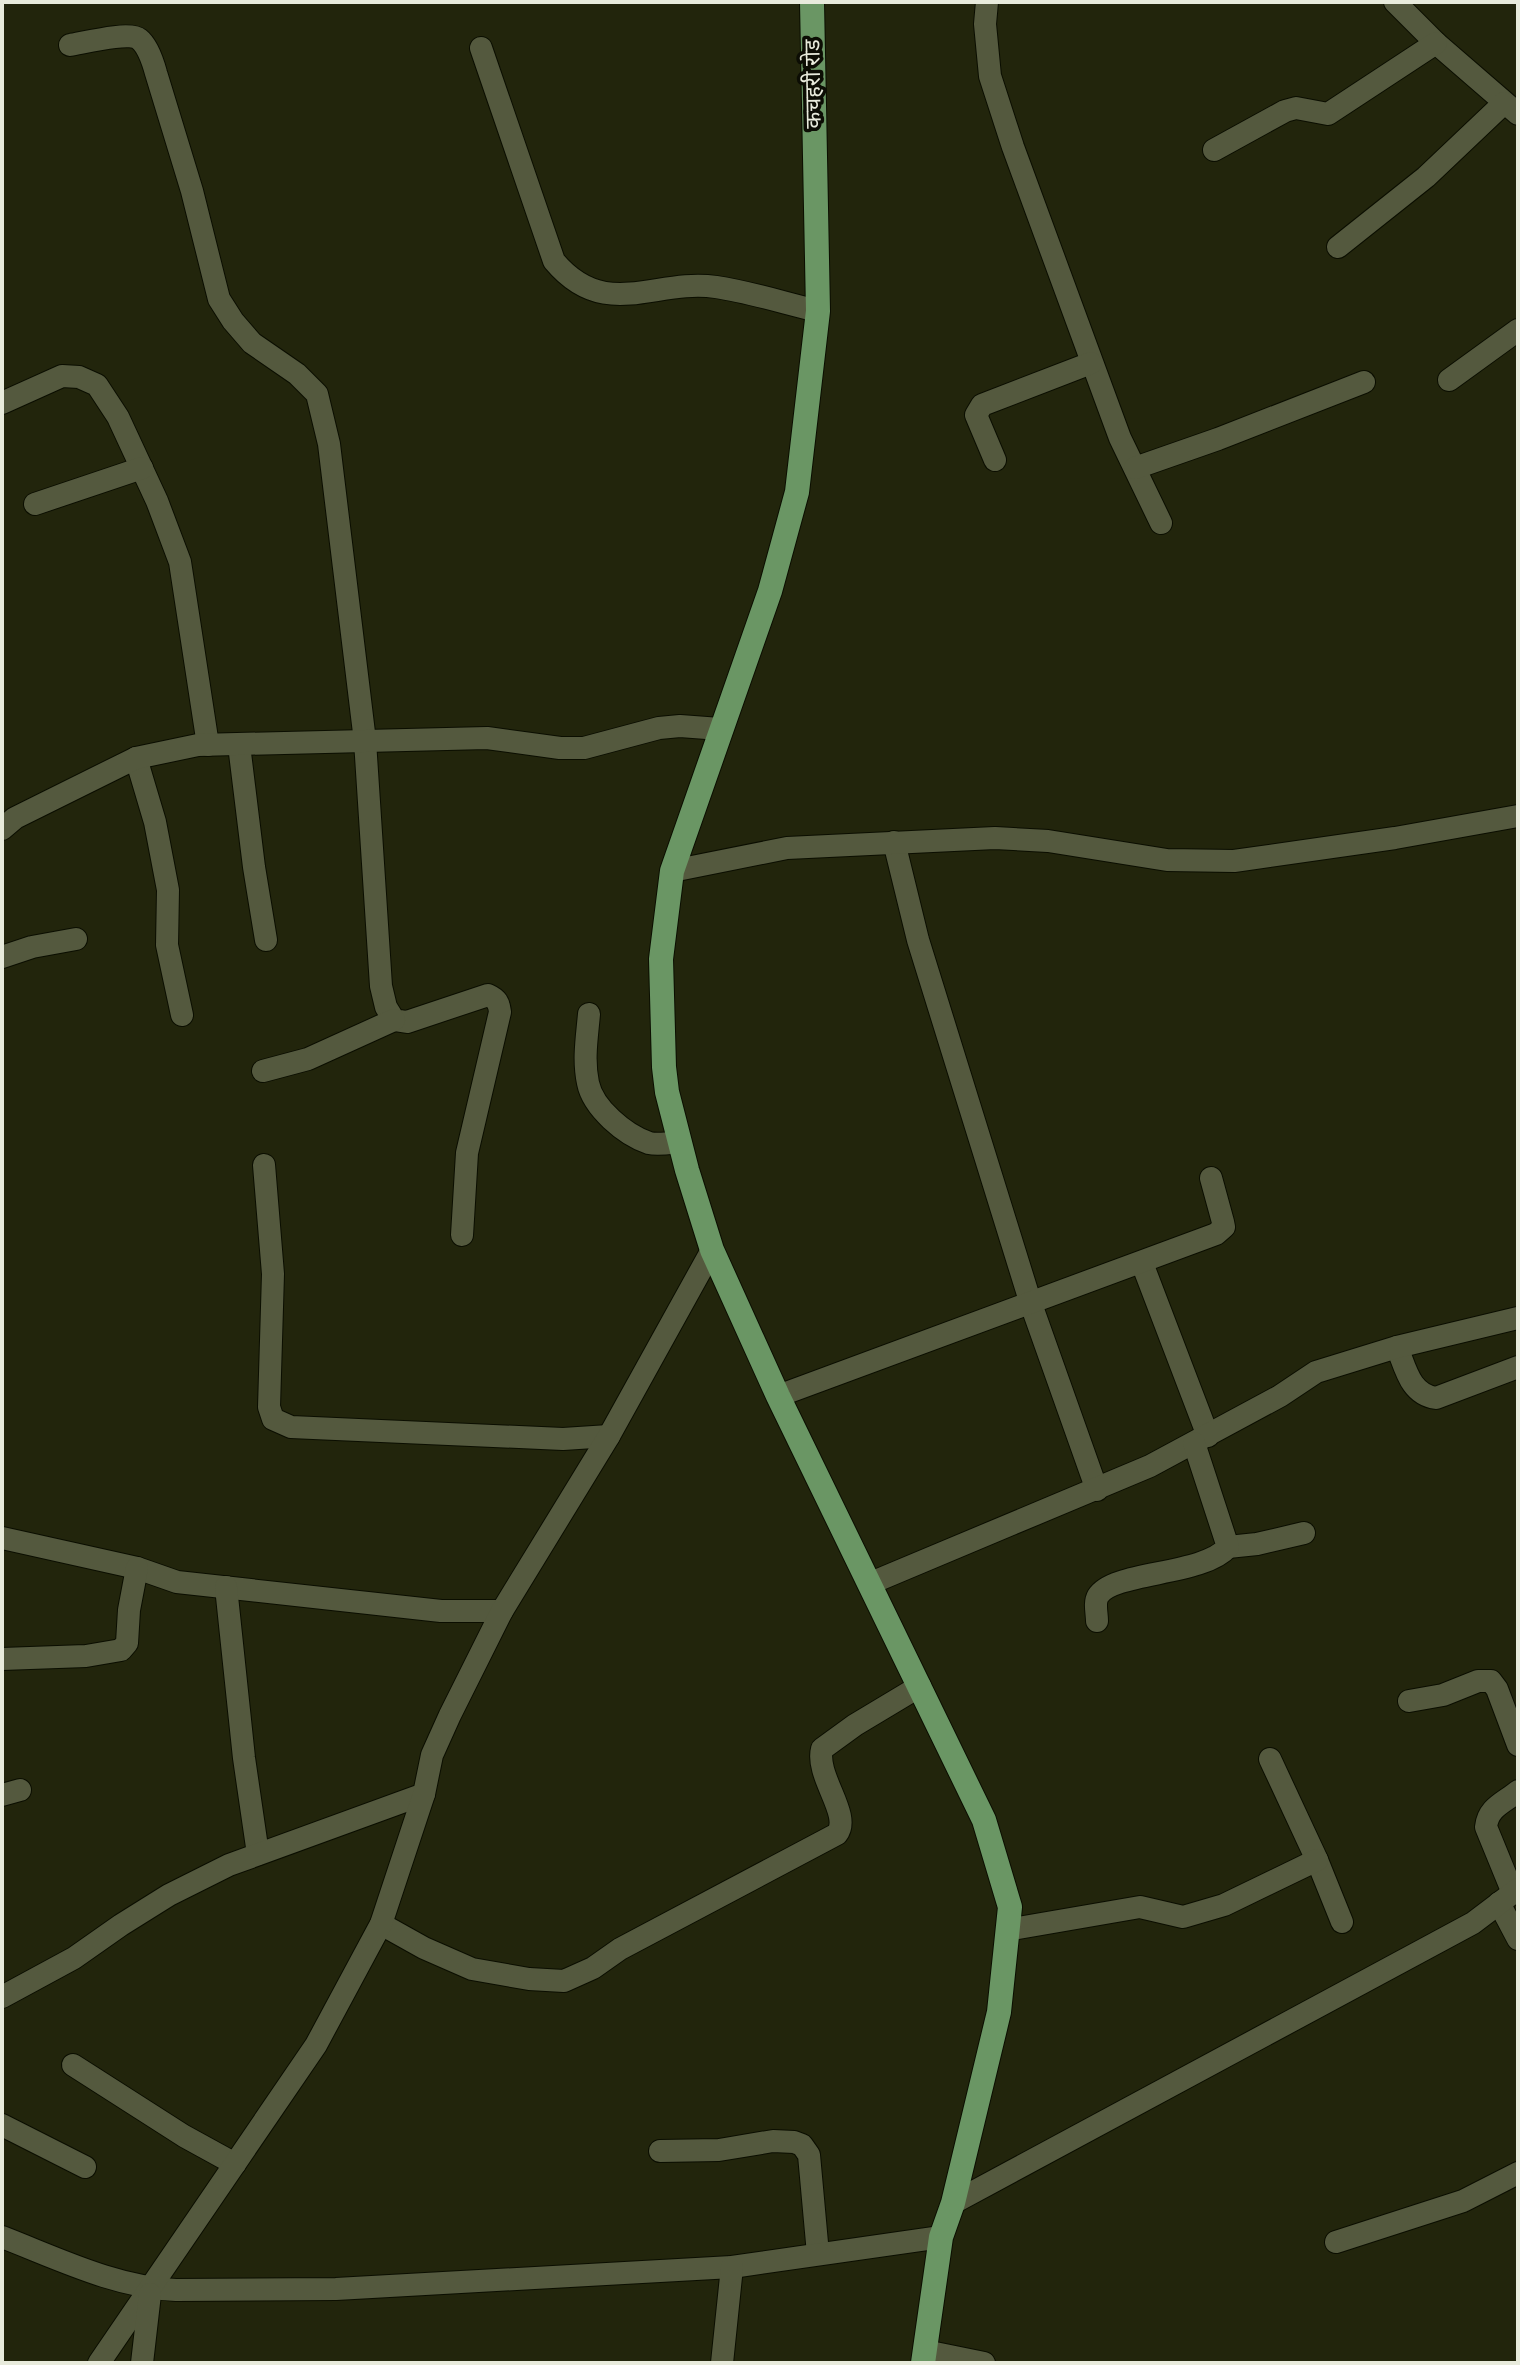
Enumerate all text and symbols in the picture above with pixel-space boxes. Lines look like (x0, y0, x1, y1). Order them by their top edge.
street label: कचहरी रोड (797, 39, 826, 129)

